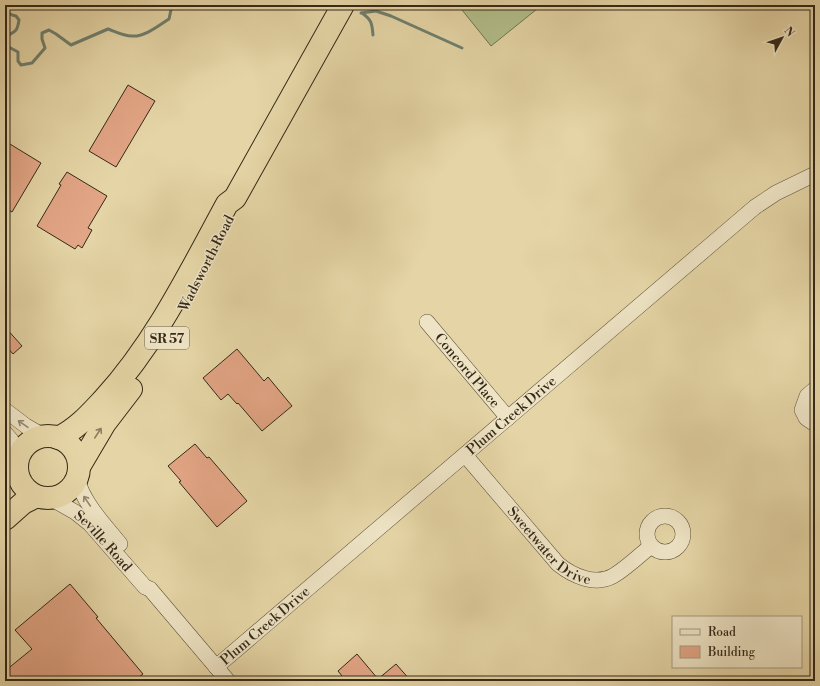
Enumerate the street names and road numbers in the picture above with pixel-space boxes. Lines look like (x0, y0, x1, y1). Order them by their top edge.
street label: Wadsworth Road (174, 212, 239, 316)
road number: SR 57 (145, 327, 189, 349)
street label: Concord Place (430, 330, 504, 412)
street label: Plum Creek Drive (463, 373, 560, 459)
street label: Sweetwater Drive (503, 503, 593, 590)
street label: Seville Road (70, 507, 136, 576)
street label: Plum Creek Drive (217, 583, 314, 670)

